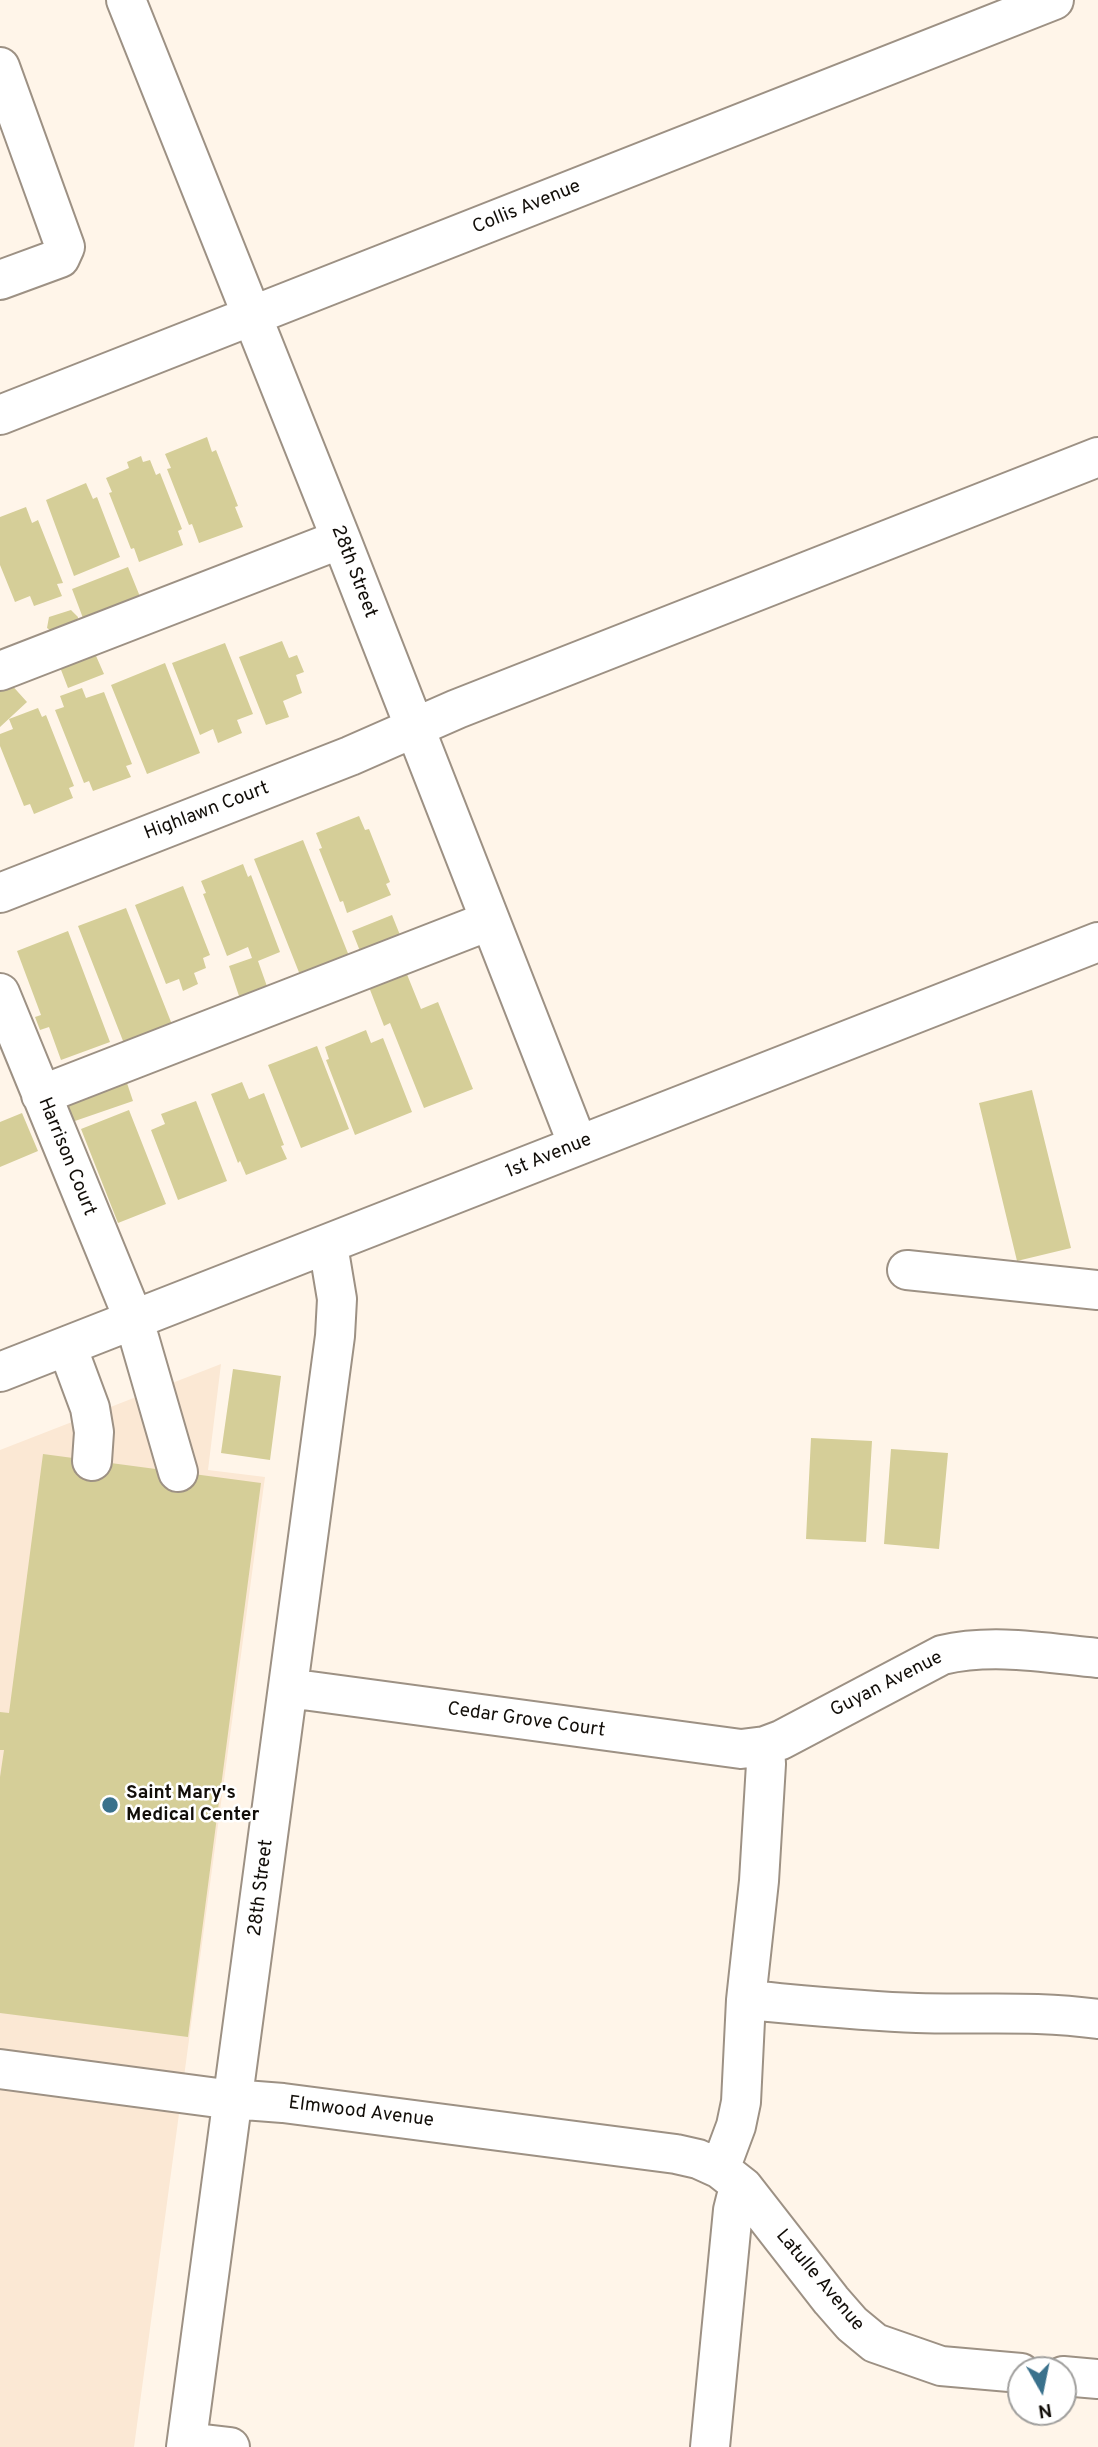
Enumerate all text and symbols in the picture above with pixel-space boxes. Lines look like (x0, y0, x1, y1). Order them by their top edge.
street label: Collis Avenue (470, 176, 584, 240)
street label: 28th Street (325, 523, 381, 621)
street label: Highlawn Court (141, 778, 273, 846)
street label: Harrison Court (32, 1095, 100, 1219)
street label: 1st Avenue (503, 1129, 595, 1185)
street label: Guyan Avenue (827, 1647, 947, 1723)
street label: Cedar Grove Court (446, 1699, 606, 1743)
place label: Saint Mary's Medical Center (126, 1783, 259, 1827)
marker: Saint Mary's Medical Center (100, 1795, 120, 1815)
street label: 28th Street (245, 1838, 279, 1938)
street label: Elmwood Avenue (287, 2093, 435, 2133)
street label: Latulle Avenue (770, 2225, 868, 2337)
north arrow (1007, 2356, 1077, 2426)
text: N (1036, 2397, 1054, 2423)

